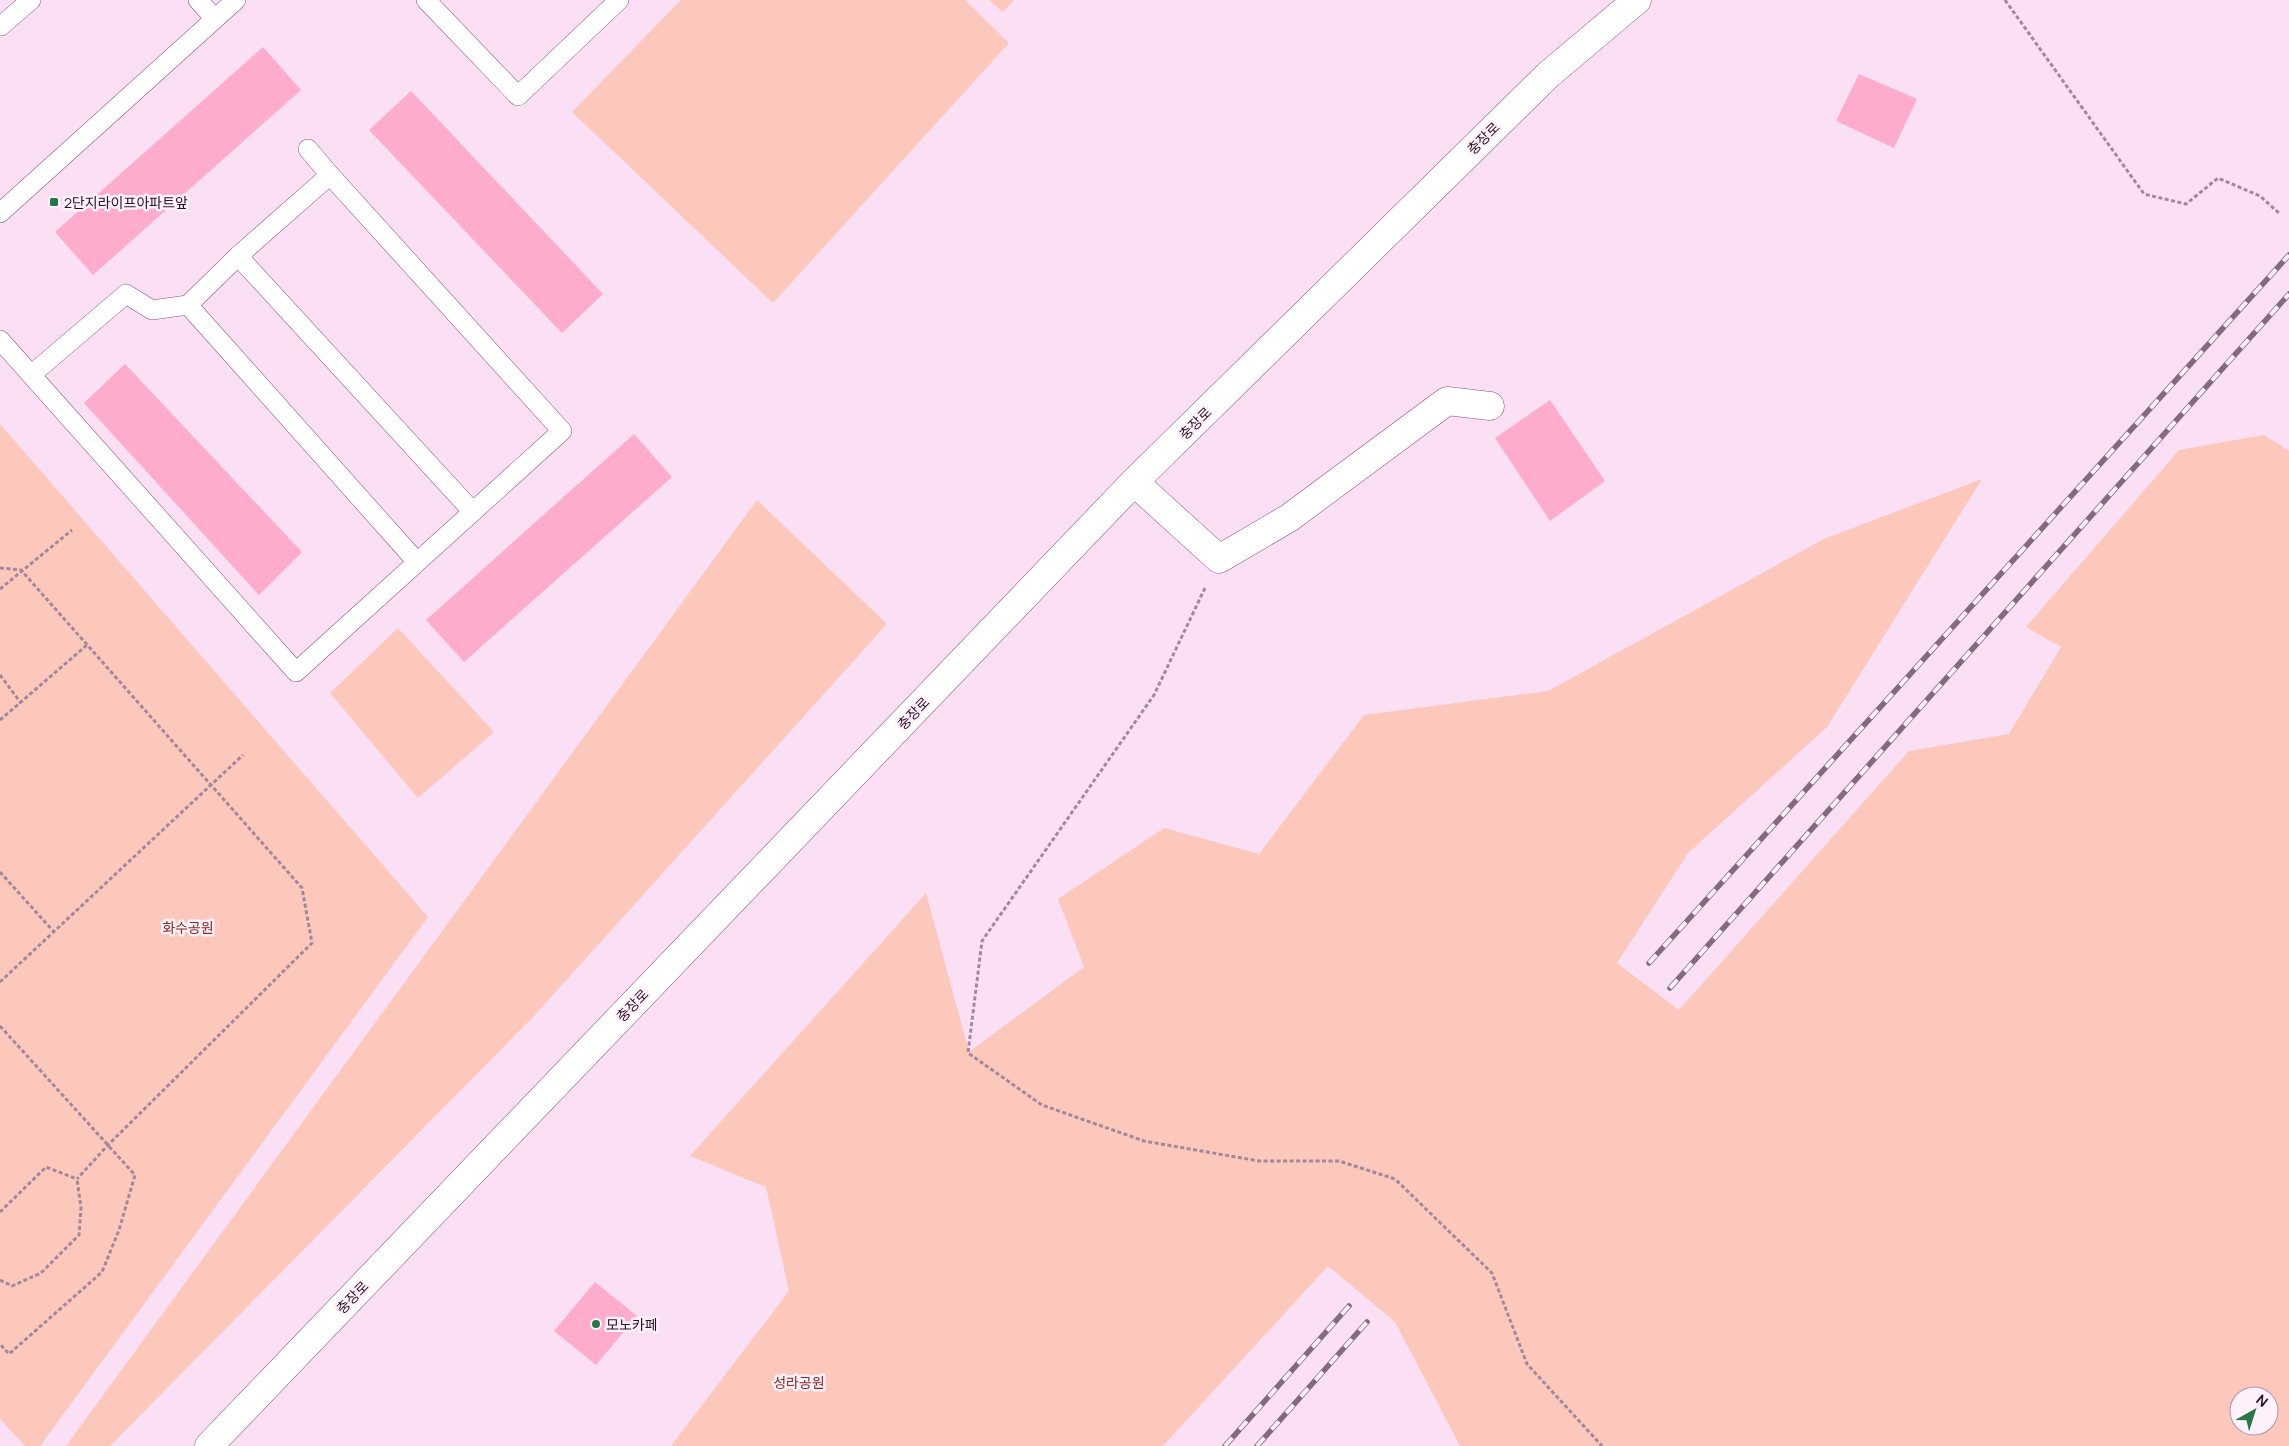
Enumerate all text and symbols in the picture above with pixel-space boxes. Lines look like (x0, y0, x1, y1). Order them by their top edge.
street label: 충장로 (1463, 118, 1503, 158)
place label: 2단지라이프아파트앞 (64, 193, 188, 212)
marker: 2단지라이프아파트앞 (48, 196, 60, 208)
street label: 충장로 (1175, 403, 1215, 443)
street label: 충장로 (893, 692, 933, 733)
park label: 화수공원 (162, 918, 214, 937)
street label: 충장로 (612, 984, 652, 1025)
street label: 충장로 (332, 1276, 372, 1317)
place label: 모노카페 (606, 1315, 658, 1334)
marker: 모노카페 (590, 1318, 602, 1330)
park label: 성라공원 (773, 1373, 825, 1392)
north arrow (2229, 1386, 2279, 1436)
text: N (2253, 1390, 2272, 1411)

